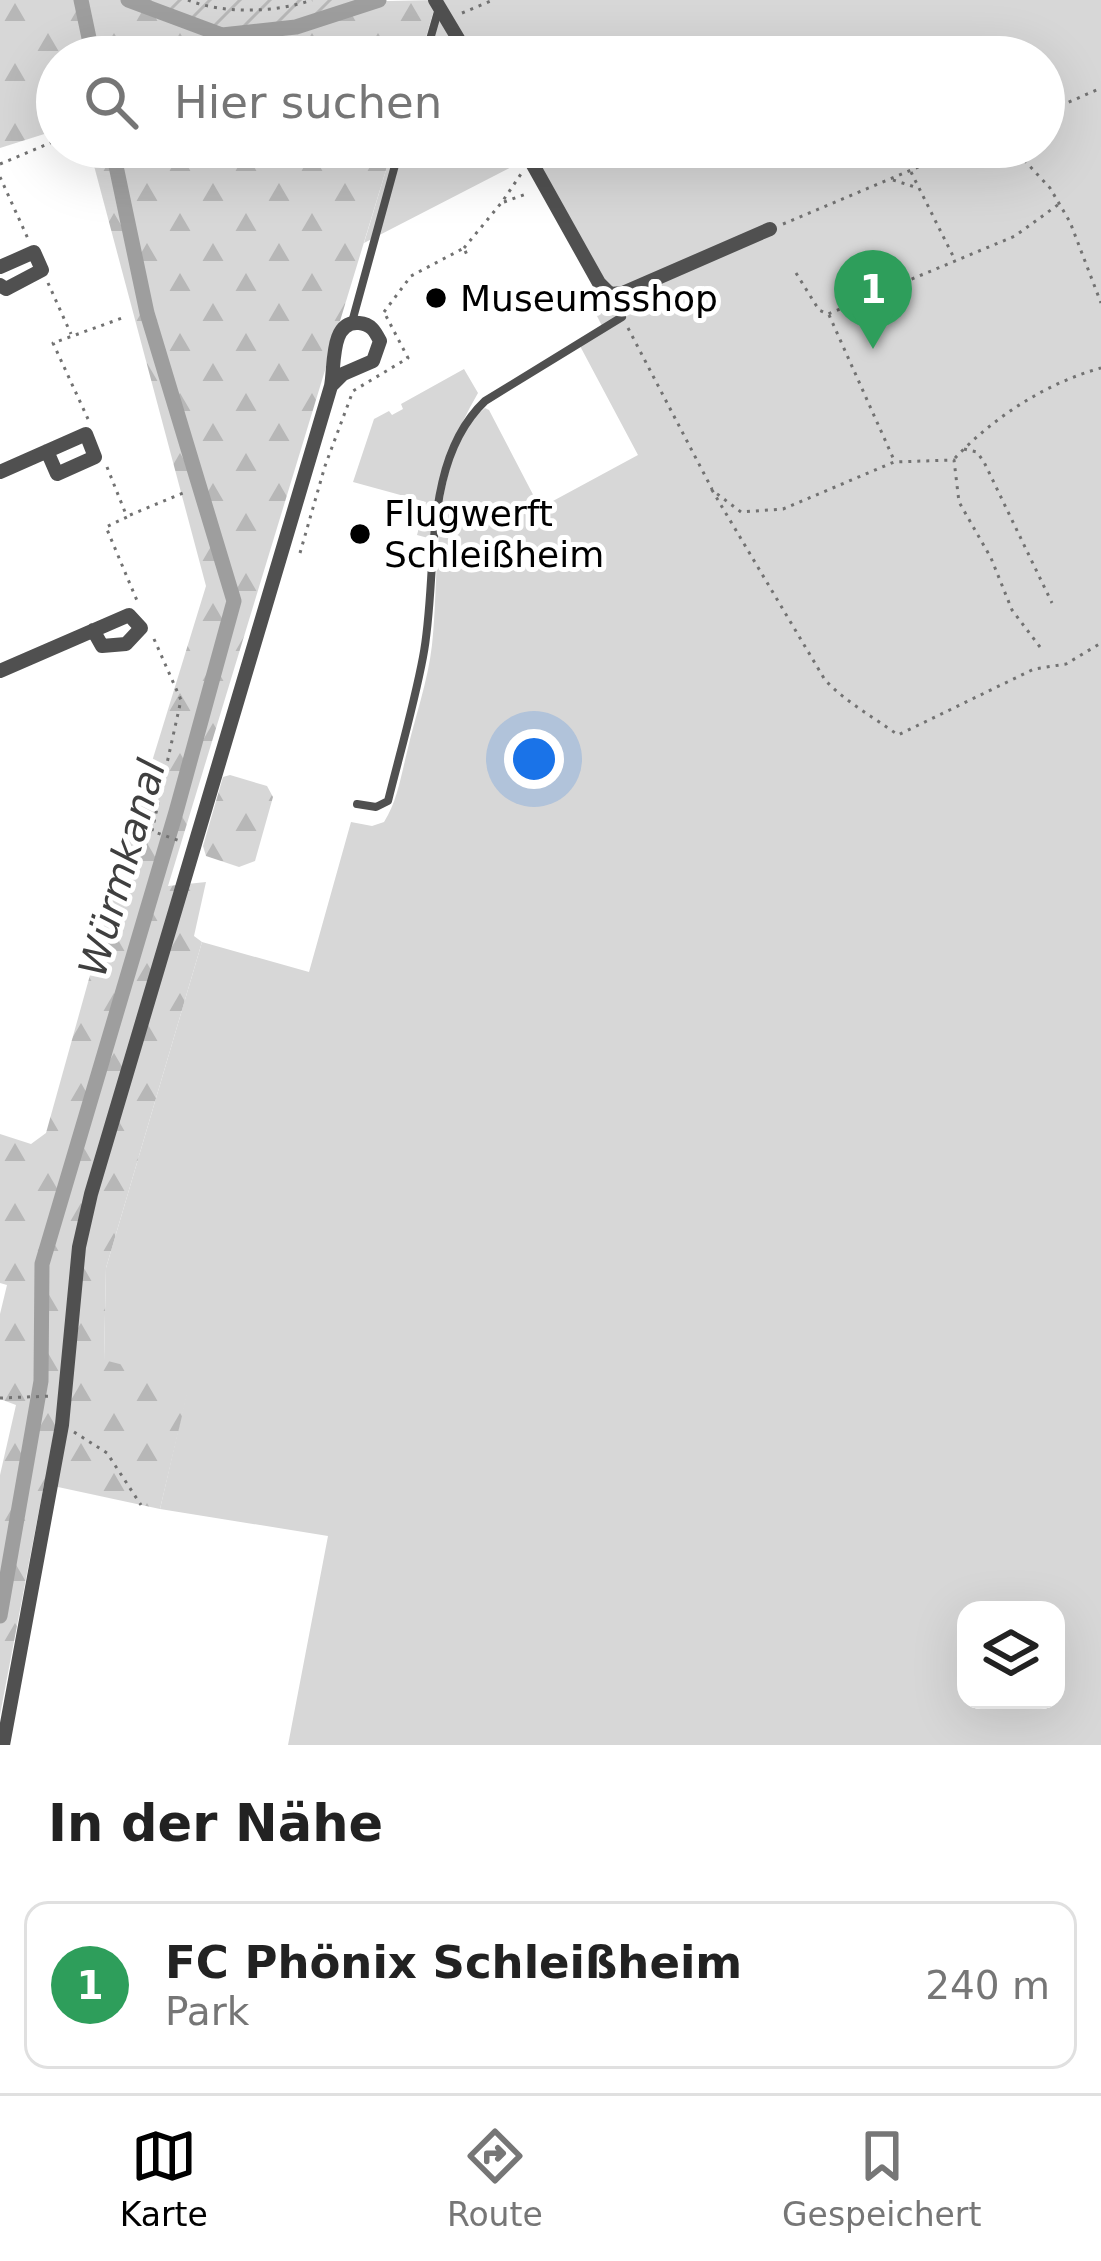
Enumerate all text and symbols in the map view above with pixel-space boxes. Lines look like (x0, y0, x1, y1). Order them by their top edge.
search box (36, 36, 1065, 168)
icon: search (78, 69, 144, 135)
text: Hier suchen (174, 76, 442, 129)
pin: 1 (834, 250, 912, 349)
place label: Museumsshop (460, 278, 718, 319)
marker: Museumsshop (423, 285, 449, 311)
place label: Flugwerft Schleißheim (384, 493, 604, 575)
marker: Flugwerft Schleißheim (347, 521, 373, 547)
your location (504, 729, 564, 789)
water label: Würmkanal (70, 754, 174, 982)
map controls (957, 1601, 1065, 1709)
button: layers (957, 1601, 1065, 1709)
text: In der Nähe (48, 1794, 383, 1853)
text: FC Phönix Schleißheim (165, 1936, 742, 1989)
text: 1 (76, 1963, 104, 2008)
text: 240 m (925, 1963, 1050, 2008)
text: Park (165, 1989, 249, 2034)
tab: Karte (120, 2123, 208, 2234)
tab: Route (447, 2123, 543, 2234)
tab: Gespeichert (782, 2123, 981, 2234)

